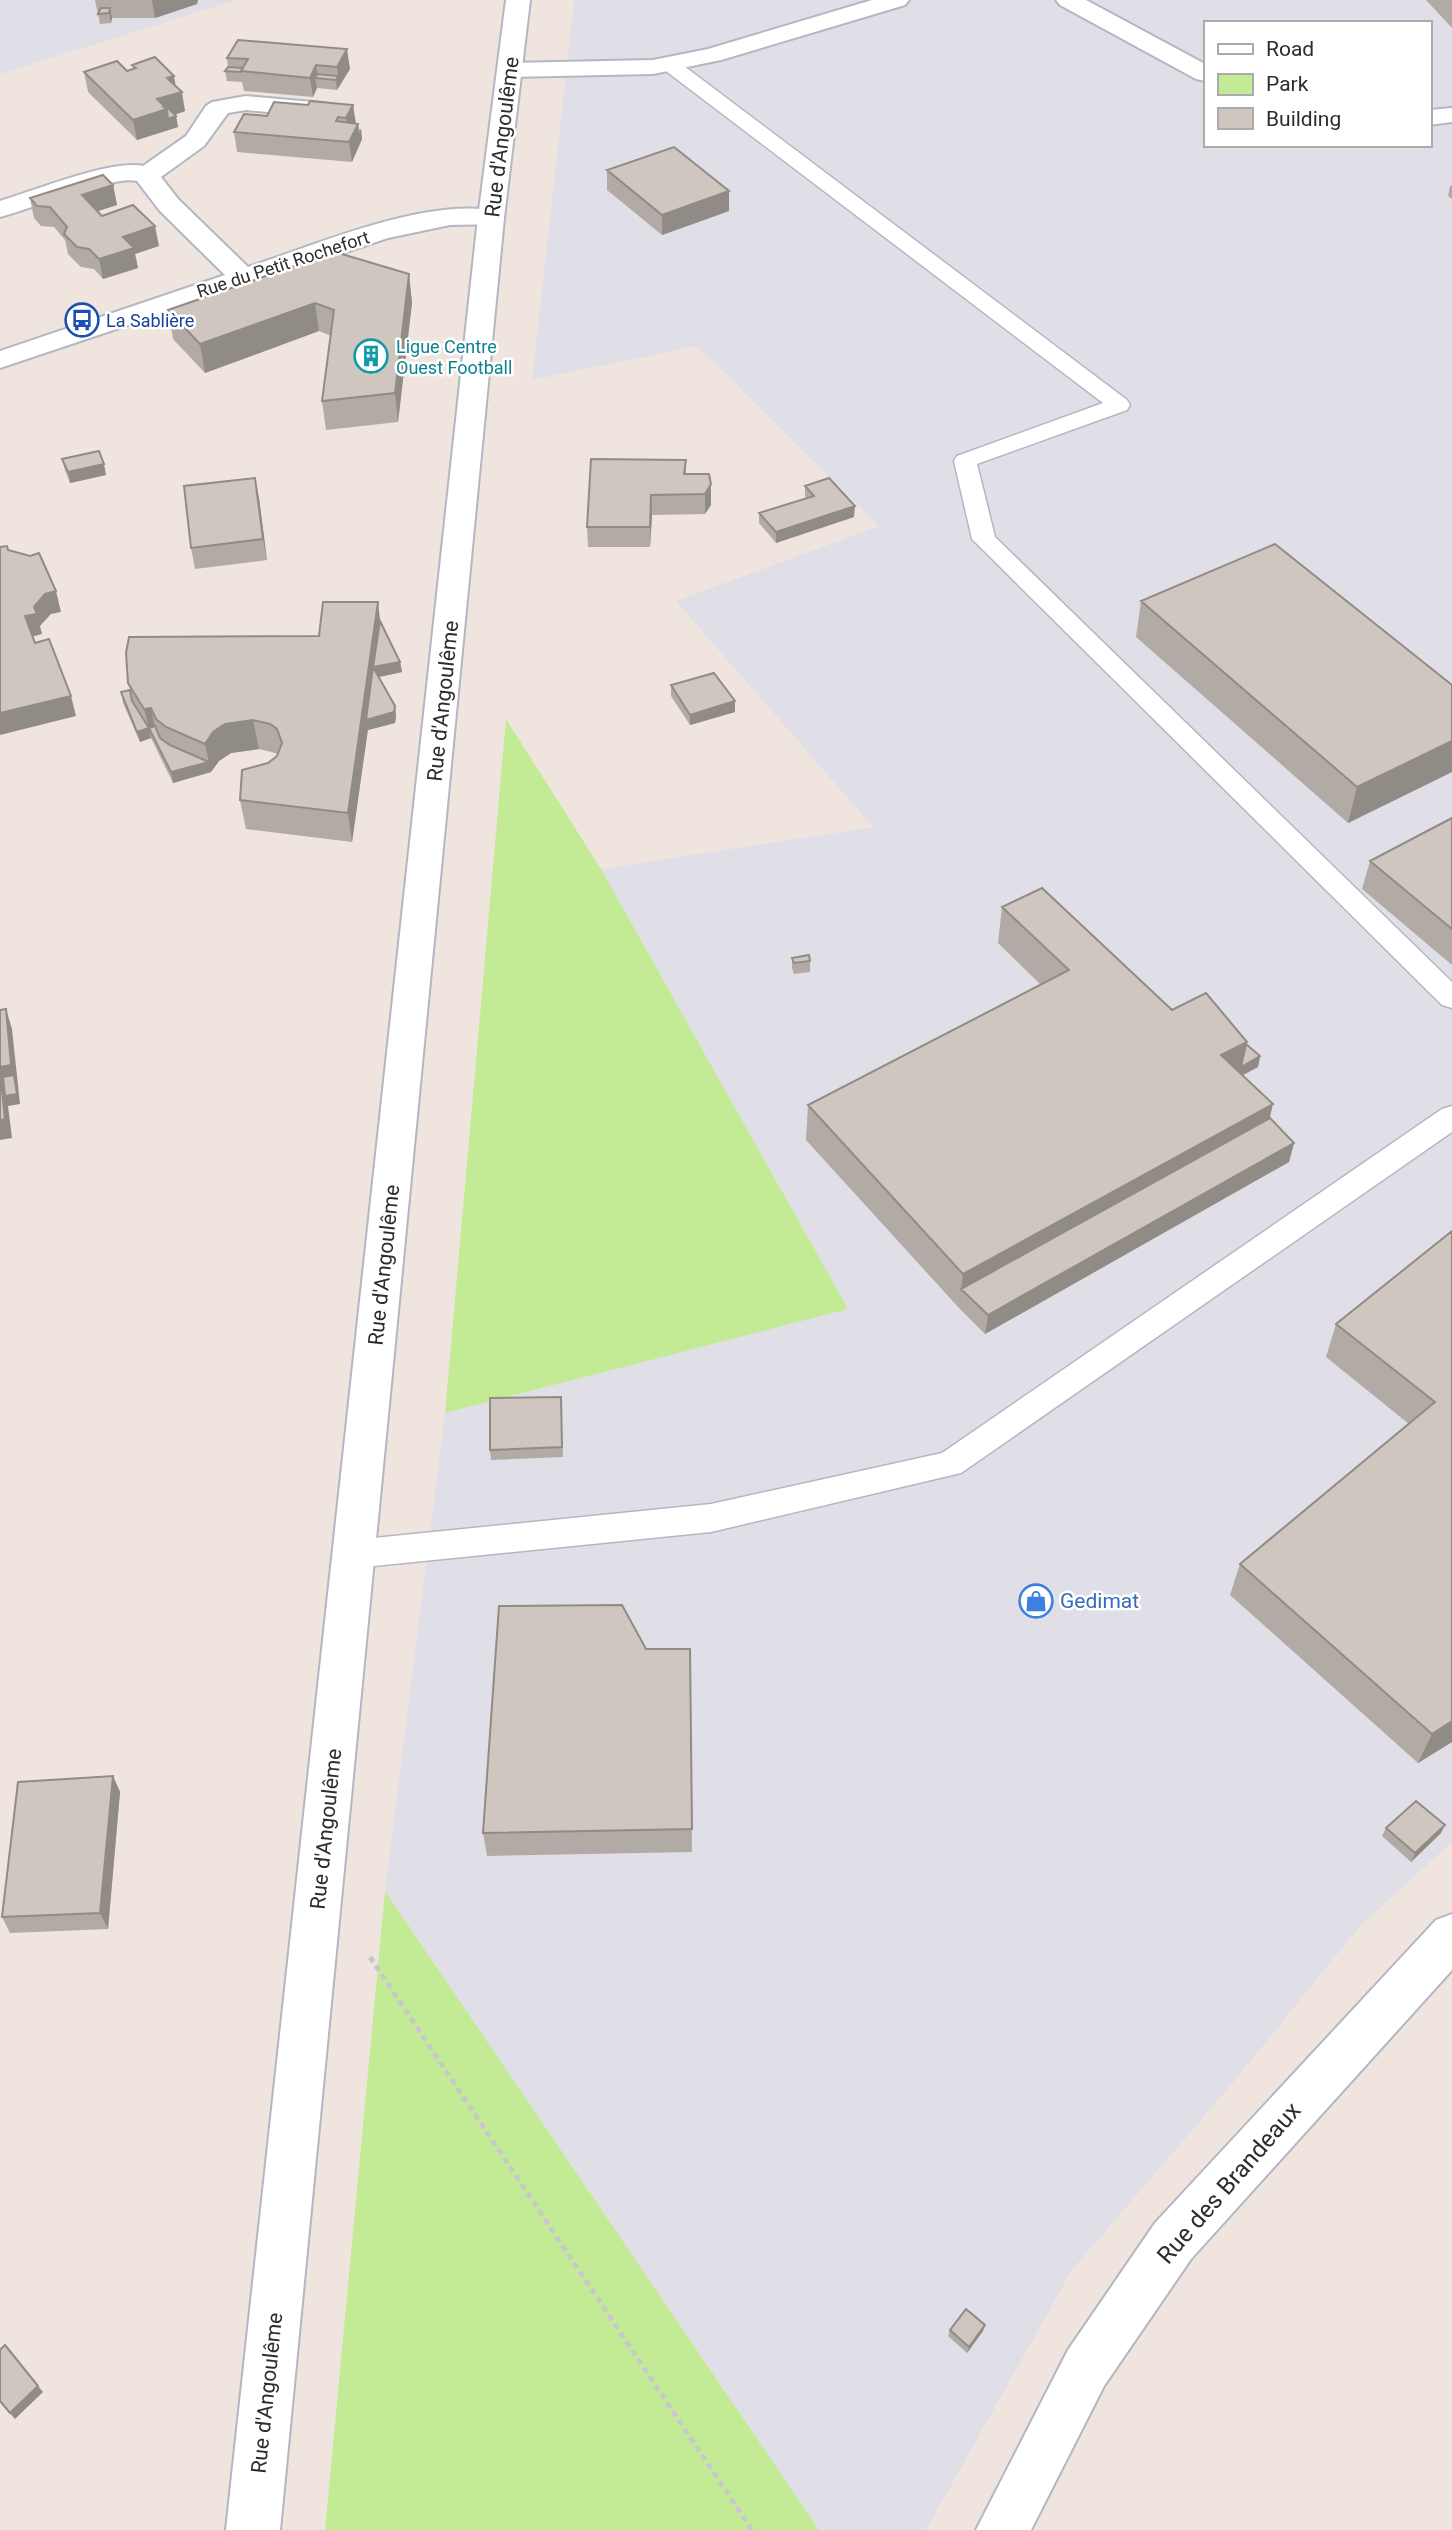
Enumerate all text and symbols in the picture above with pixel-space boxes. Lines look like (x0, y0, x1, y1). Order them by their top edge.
legend (1204, 21, 1431, 147)
text: Road (1266, 37, 1314, 61)
street label: Rue d'Angoulême (480, 55, 524, 219)
text: Park (1266, 72, 1309, 96)
text: Building (1266, 107, 1341, 131)
street label: Rue du Petit Rochefort (194, 226, 372, 302)
bus stop icon: La Sablière (63, 301, 101, 339)
place label: La Sablière (106, 310, 194, 331)
place label: Ligue Centre Ouest Football (396, 336, 512, 378)
building icon: Ligue Centre Ouest Football (352, 337, 390, 375)
street label: Rue d'Angoulême (423, 619, 463, 783)
street label: Rue d'Angoulême (364, 1183, 404, 1347)
shop icon: Gedimat (1017, 1582, 1055, 1620)
place label: Gedimat (1060, 1589, 1139, 1613)
street label: Rue d'Angoulême (306, 1747, 346, 1911)
street label: Rue des Brandeaux (1151, 2097, 1307, 2269)
street label: Rue d'Angoulême (247, 2311, 287, 2475)

